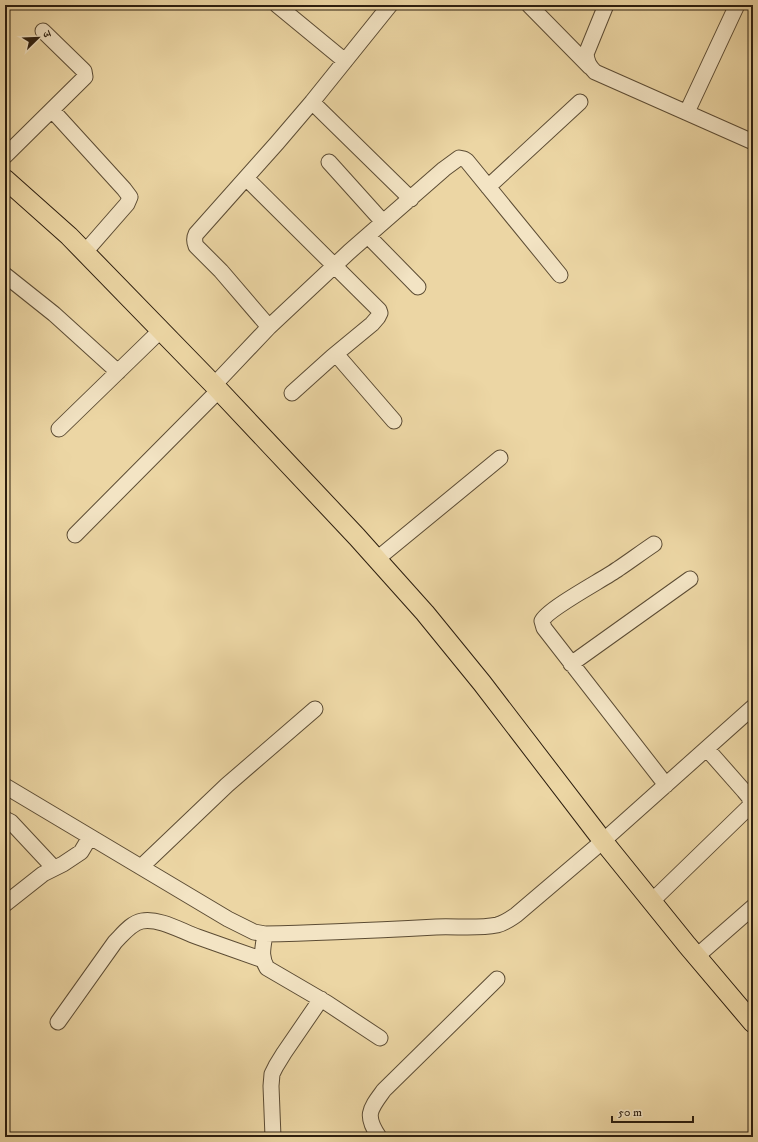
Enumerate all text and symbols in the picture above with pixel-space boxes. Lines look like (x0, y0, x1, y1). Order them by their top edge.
north arrow (18, 18, 58, 58)
text: उ (38, 28, 54, 41)
scale bar (612, 1098, 693, 1124)
text: 50 m (618, 1105, 642, 1120)

